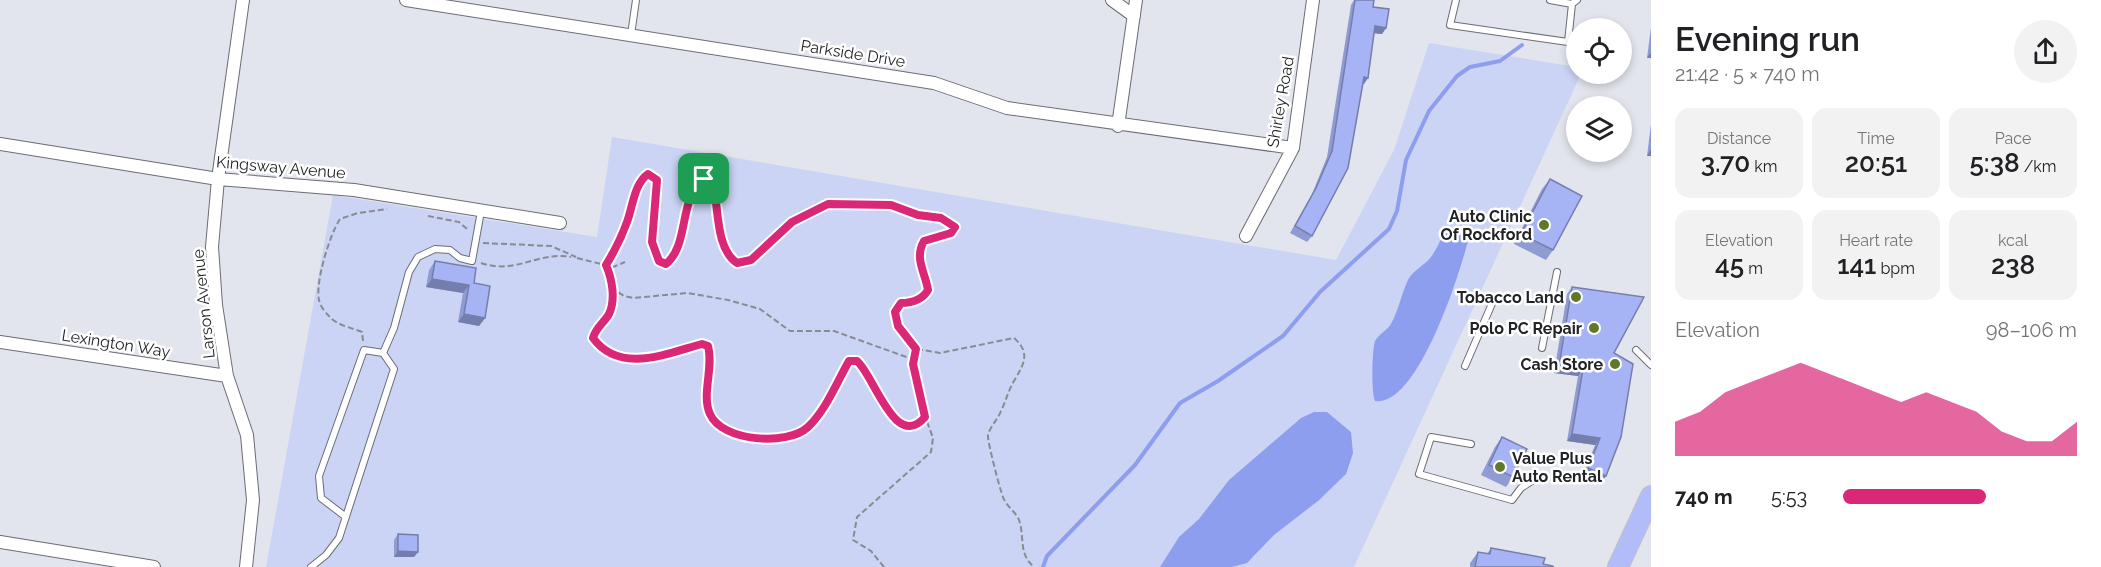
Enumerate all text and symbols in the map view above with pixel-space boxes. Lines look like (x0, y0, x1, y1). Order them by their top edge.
map controls (1566, 18, 1632, 162)
button: locate (1566, 18, 1632, 84)
text: Evening run (1675, 20, 1860, 59)
button: share (2014, 20, 2077, 83)
street label: Parkside Drive (799, 36, 907, 71)
street label: Shirley Road (1263, 55, 1298, 149)
text: 21:42 · 5 × 740 m (1675, 62, 1820, 86)
button: layers (1566, 96, 1632, 162)
text: Distance (1707, 129, 1771, 148)
text: Time (1857, 129, 1895, 148)
text: Pace (1995, 129, 2031, 148)
text: 3.70 (1701, 148, 1750, 178)
text: 20:51 (1845, 148, 1907, 178)
text: 5:38 (1970, 148, 2020, 178)
street label: Kingsway Avenue (215, 152, 346, 183)
pin (678, 153, 729, 204)
text: km (1750, 157, 1777, 176)
text: /km (2020, 157, 2056, 176)
icon: arrive (687, 162, 720, 195)
place label: Auto Clinic Of Rockford (1441, 207, 1532, 244)
marker: Auto Clinic Of Rockford (1537, 218, 1551, 232)
text: Elevation (1705, 231, 1773, 250)
text: Heart rate (1839, 231, 1913, 250)
text: kcal (1998, 231, 2028, 250)
street label: Larson Avenue (188, 248, 219, 360)
text: 45 (1715, 250, 1744, 280)
text: 141 (1837, 250, 1876, 280)
text: 238 (1991, 250, 2035, 280)
text: m (1744, 259, 1763, 278)
text: bpm (1876, 259, 1915, 278)
place label: Tobacco Land (1457, 288, 1564, 307)
marker: Tobacco Land (1569, 290, 1583, 304)
text: Elevation (1675, 318, 1760, 342)
text: 98–106 m (1986, 318, 2077, 342)
place label: Polo PC Repair (1470, 319, 1582, 338)
marker: Polo PC Repair (1587, 321, 1601, 335)
street label: Lexington Way (60, 326, 172, 362)
place label: Cash Store (1520, 355, 1603, 374)
marker: Cash Store (1608, 357, 1622, 371)
place label: Value Plus Auto Rental (1512, 449, 1603, 486)
marker: Value Plus Auto Rental (1493, 460, 1507, 474)
text: 740 m (1675, 485, 1733, 509)
text: 5:53 (1771, 485, 1807, 509)

